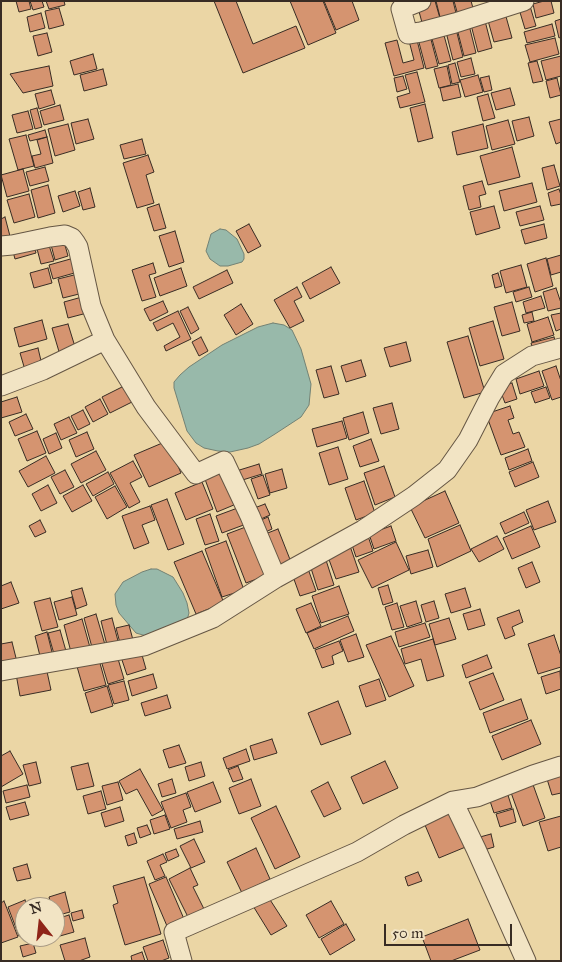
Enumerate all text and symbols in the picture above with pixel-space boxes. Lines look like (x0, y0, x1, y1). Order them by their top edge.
north arrow (15, 897, 65, 947)
text: N (28, 898, 44, 918)
scale bar (387, 914, 514, 946)
text: 50 m (392, 924, 424, 942)

